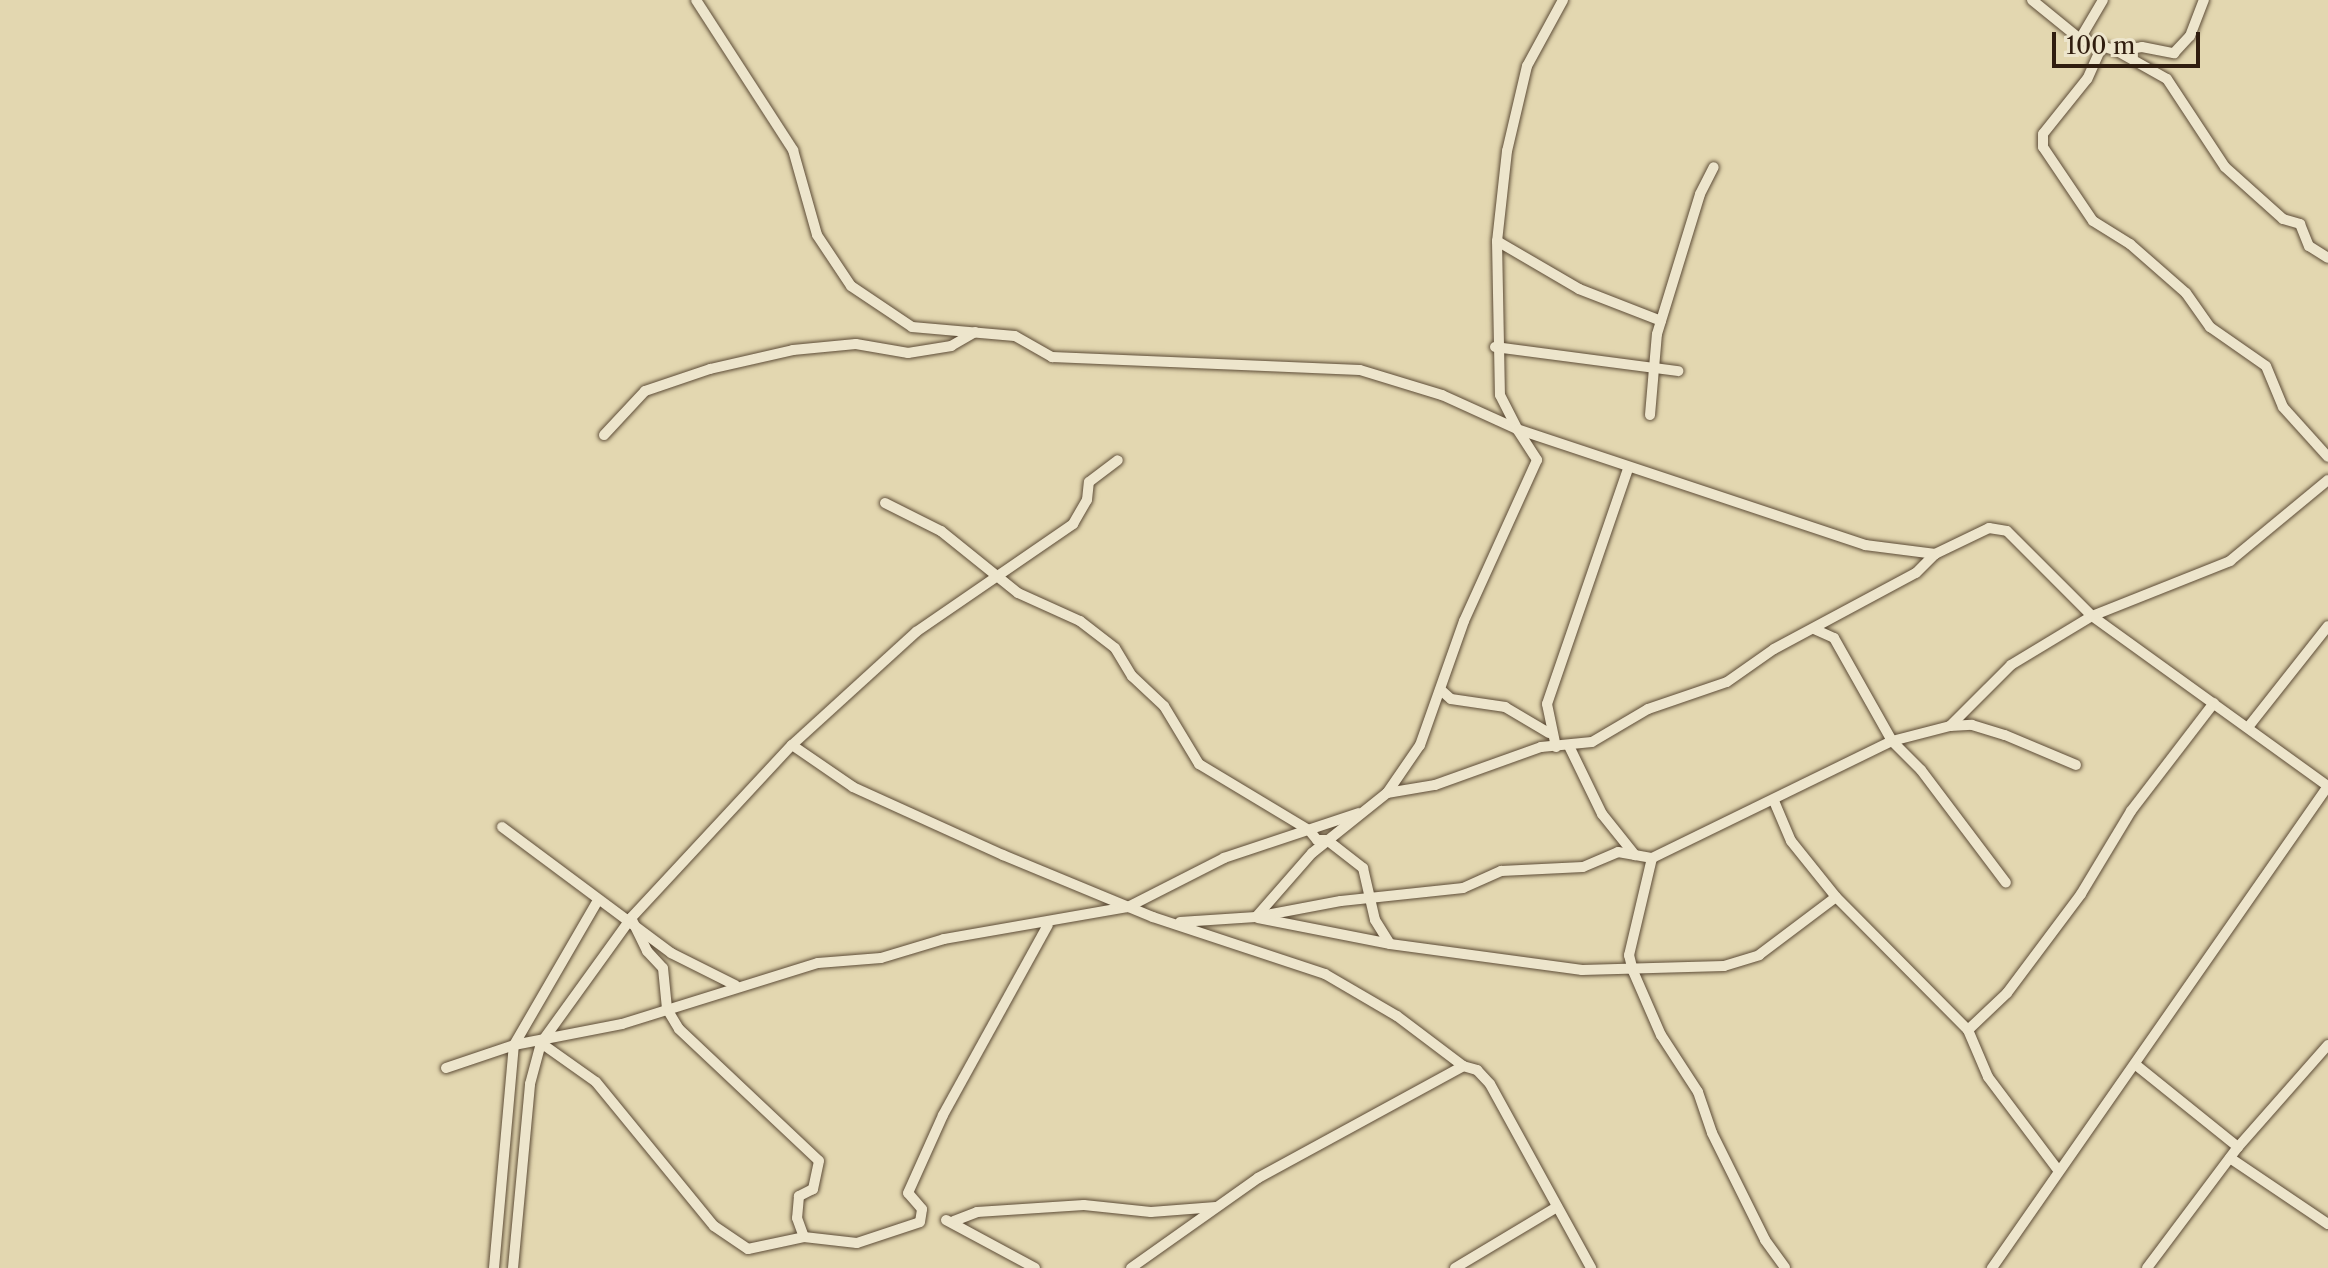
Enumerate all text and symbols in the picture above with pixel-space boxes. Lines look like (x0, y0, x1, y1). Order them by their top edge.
scale bar (2056, 16, 2204, 66)
text: 100 m (2066, 31, 2135, 60)

